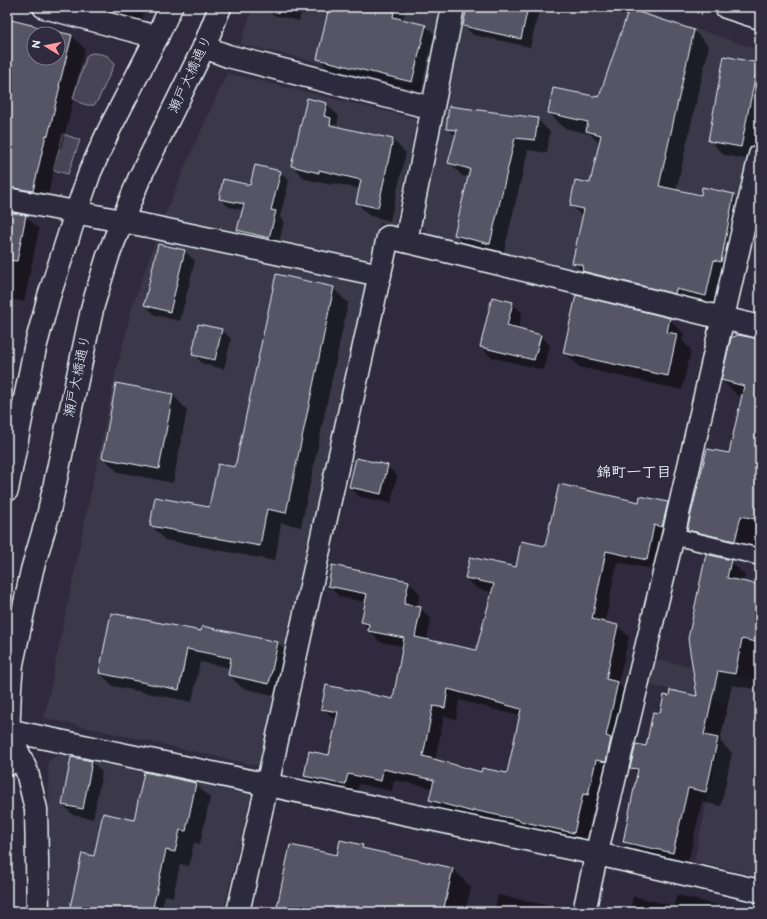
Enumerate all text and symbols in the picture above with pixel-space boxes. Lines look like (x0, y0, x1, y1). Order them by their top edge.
north arrow (26, 26, 66, 66)
street label: 瀬戸大橋通り (165, 32, 215, 116)
text: N (30, 39, 44, 50)
street label: 瀬戸大橋通り (60, 333, 94, 419)
district label: 錦町一丁目 (596, 463, 672, 482)

